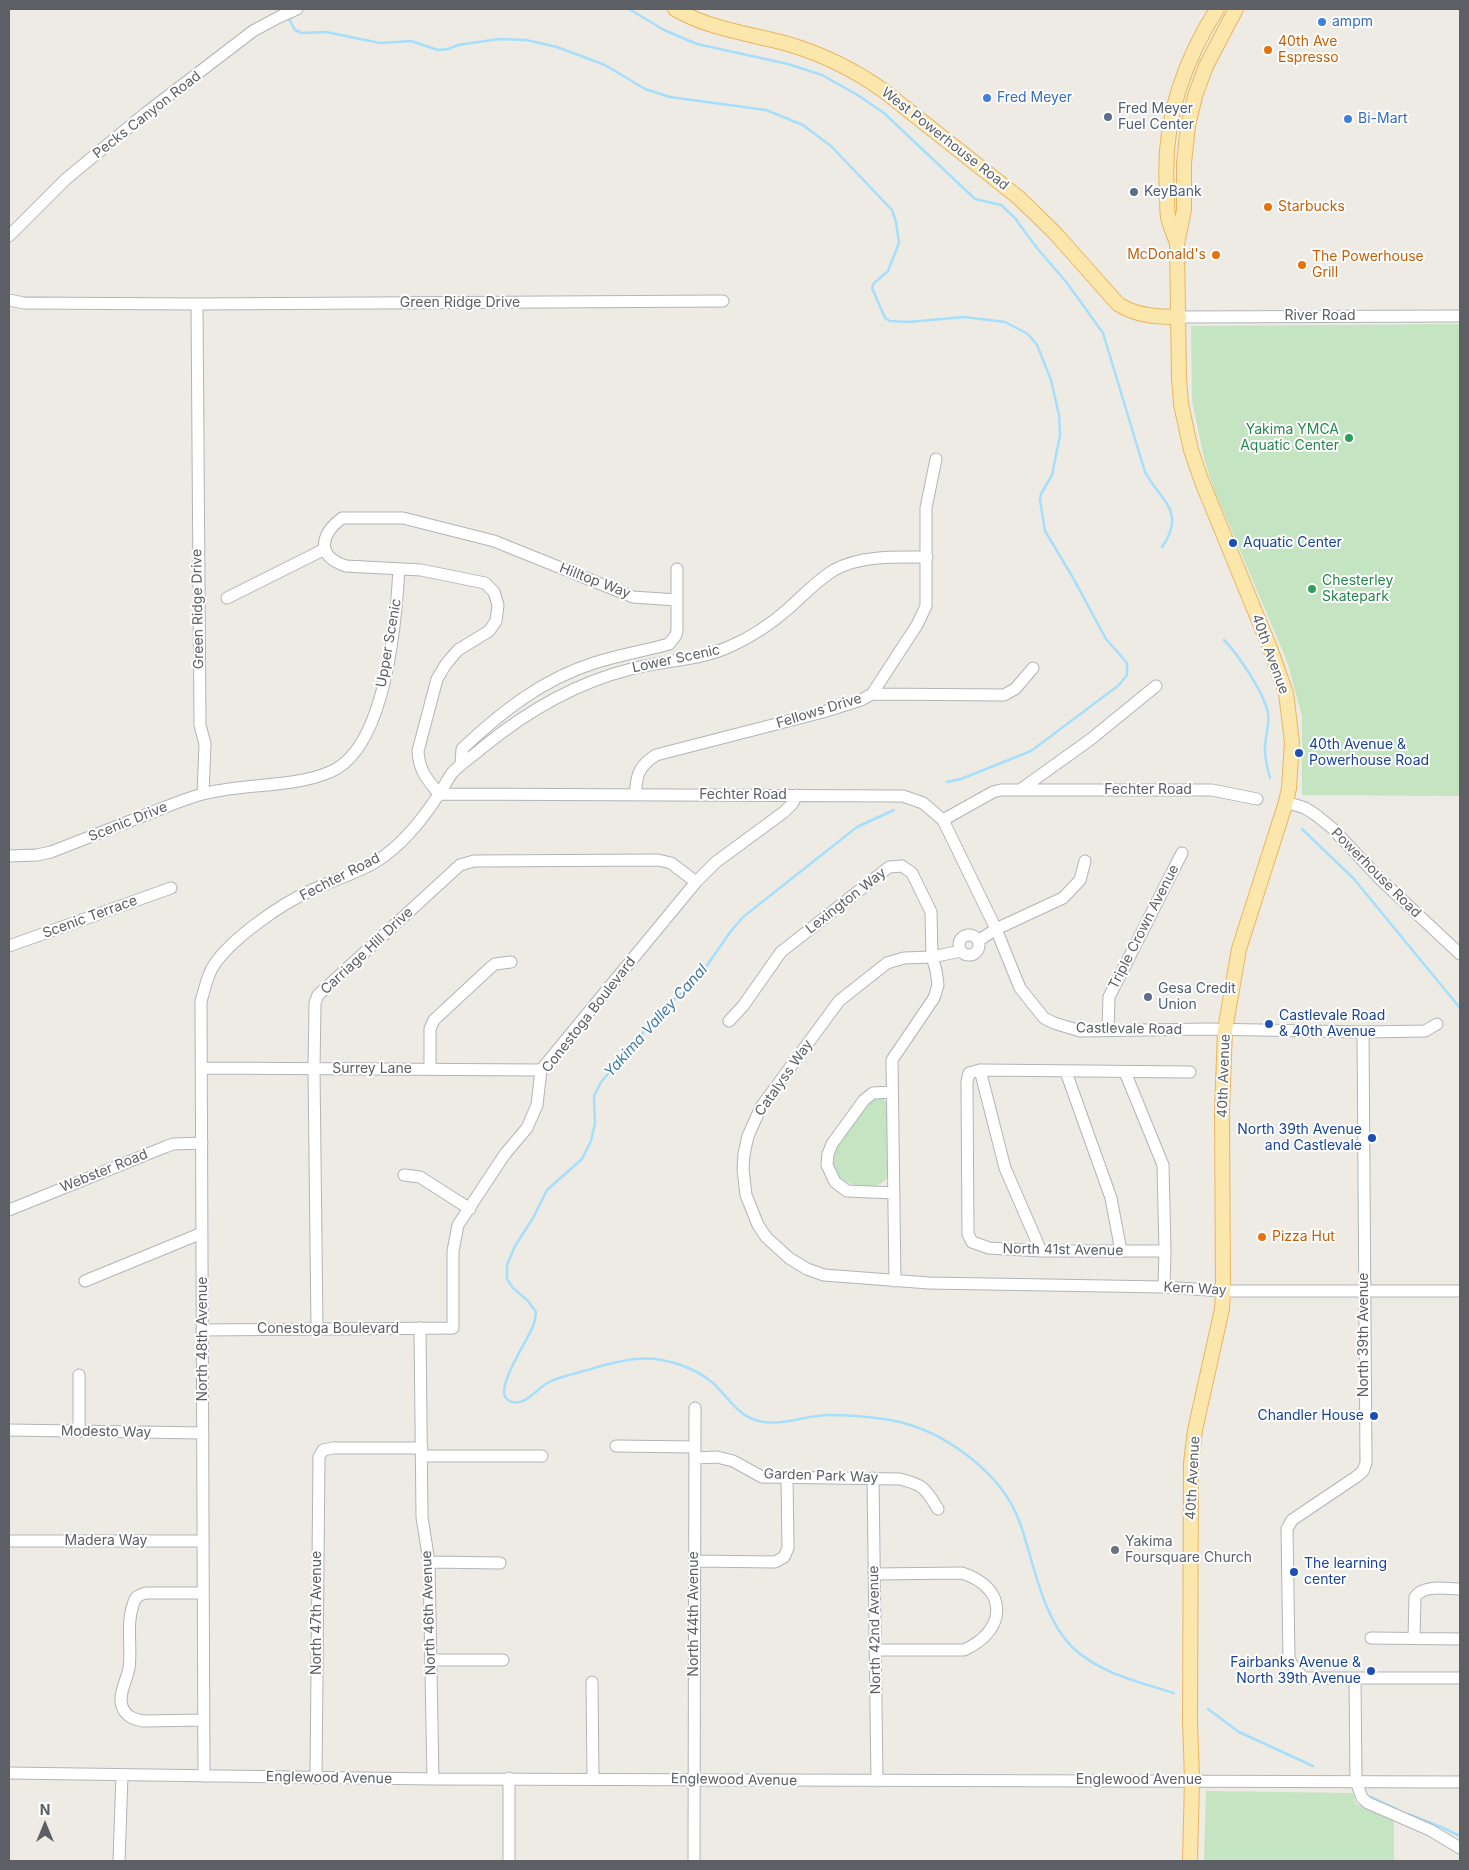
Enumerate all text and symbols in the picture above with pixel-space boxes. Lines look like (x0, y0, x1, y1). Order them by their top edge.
place label: ampm (1332, 14, 1373, 30)
marker: ampm (1316, 16, 1328, 28)
place label: 40th Ave Espresso (1278, 34, 1339, 66)
marker: 40th Ave Espresso (1262, 44, 1274, 56)
street label: Pecks Canyon Road (90, 68, 204, 162)
street label: West Powerhouse Road (878, 84, 1012, 194)
place label: Fred Meyer (997, 90, 1072, 106)
marker: Fred Meyer (981, 92, 993, 104)
place label: Fred Meyer Fuel Center (1118, 101, 1194, 134)
marker: Fred Meyer Fuel Center (1102, 111, 1114, 123)
place label: Bi-Mart (1358, 111, 1408, 127)
marker: Bi-Mart (1342, 113, 1354, 125)
place label: KeyBank (1144, 184, 1202, 200)
marker: KeyBank (1128, 186, 1140, 198)
place label: Starbucks (1278, 199, 1345, 215)
marker: Starbucks (1262, 201, 1274, 213)
place label: McDonald's (1127, 247, 1206, 263)
marker: McDonald's (1210, 249, 1222, 261)
place label: The Powerhouse Grill (1312, 249, 1424, 282)
marker: The Powerhouse Grill (1296, 259, 1308, 271)
street label: Green Ridge Drive (400, 295, 520, 311)
street label: River Road (1284, 308, 1356, 324)
place label: Yakima YMCA Aquatic Center (1240, 422, 1339, 454)
marker: Yakima YMCA Aquatic Center (1343, 432, 1355, 444)
place label: Aquatic Center (1243, 535, 1342, 551)
marker: Aquatic Center (1227, 537, 1239, 549)
street label: Green Ridge Drive (189, 549, 207, 669)
street label: Hilltop Way (557, 560, 633, 602)
place label: Chesterley Skatepark (1322, 573, 1393, 606)
marker: Chesterley Skatepark (1306, 583, 1318, 595)
street label: Upper Scenic (373, 597, 405, 689)
street label: 40th Avenue (1248, 612, 1292, 696)
street label: Lower Scenic (631, 641, 721, 677)
street label: Fellows Drive (774, 690, 864, 732)
place label: 40th Avenue & Powerhouse Road (1309, 737, 1429, 770)
marker: 40th Avenue & Powerhouse Road (1293, 747, 1305, 759)
street label: Fechter Road (1104, 782, 1192, 798)
street label: Fechter Road (699, 787, 787, 803)
street label: Scenic Drive (86, 799, 170, 845)
street label: Powerhouse Road (1328, 825, 1424, 921)
street label: Fechter Road (297, 850, 383, 904)
street label: Triple Crown Avenue (1105, 862, 1183, 992)
street label: Lexington Way (802, 864, 890, 938)
street label: Scenic Terrace (40, 892, 140, 942)
street label: Carriage Hill Drive (317, 904, 417, 998)
street label: Conestoga Boulevard (539, 954, 639, 1076)
water label: Yakima Valley Canal (601, 961, 711, 1081)
place label: Gesa Credit Union (1158, 981, 1236, 1014)
marker: Gesa Credit Union (1142, 991, 1154, 1003)
place label: Castlevale Road & 40th Avenue (1279, 1008, 1385, 1040)
marker: Castlevale Road & 40th Avenue (1263, 1018, 1275, 1030)
street label: Castlevale Road (1076, 1020, 1182, 1038)
street label: 40th Avenue (1214, 1034, 1234, 1118)
street label: Catalyss Way (752, 1037, 816, 1119)
street label: Surrey Lane (332, 1061, 412, 1077)
place label: North 39th Avenue and Castlevale (1237, 1122, 1362, 1154)
marker: North 39th Avenue and Castlevale (1366, 1132, 1378, 1144)
street label: Webster Road (58, 1146, 150, 1196)
place label: Pizza Hut (1272, 1229, 1335, 1245)
marker: Pizza Hut (1256, 1231, 1268, 1243)
street label: North 41st Avenue (1002, 1241, 1124, 1259)
street label: North 39th Avenue (1356, 1273, 1372, 1397)
street label: North 48th Avenue (195, 1277, 211, 1401)
street label: Kern Way (1163, 1279, 1227, 1299)
street label: Conestoga Boulevard (257, 1321, 399, 1337)
place label: Chandler House (1257, 1408, 1364, 1424)
marker: Chandler House (1368, 1410, 1380, 1422)
street label: Modesto Way (61, 1423, 151, 1441)
street label: 40th Avenue (1182, 1436, 1204, 1520)
street label: Garden Park Way (763, 1466, 879, 1486)
street label: Madera Way (65, 1533, 147, 1549)
place label: Yakima Foursquare Church (1125, 1534, 1252, 1566)
marker: Yakima Foursquare Church (1109, 1544, 1121, 1556)
street label: North 46th Avenue (418, 1550, 440, 1676)
street label: North 47th Avenue (309, 1551, 325, 1675)
street label: North 44th Avenue (686, 1551, 702, 1677)
place label: The learning center (1304, 1556, 1387, 1588)
street label: North 42nd Avenue (865, 1565, 885, 1695)
marker: The learning center (1288, 1566, 1300, 1578)
place label: Fairbanks Avenue & North 39th Avenue (1230, 1655, 1361, 1688)
marker: Fairbanks Avenue & North 39th Avenue (1365, 1665, 1377, 1677)
street label: Englewood Avenue (266, 1768, 392, 1788)
street label: Englewood Avenue (671, 1770, 797, 1790)
street label: Englewood Avenue (1076, 1772, 1202, 1788)
north arrow (20, 1800, 70, 1850)
text: N (40, 1801, 50, 1818)

